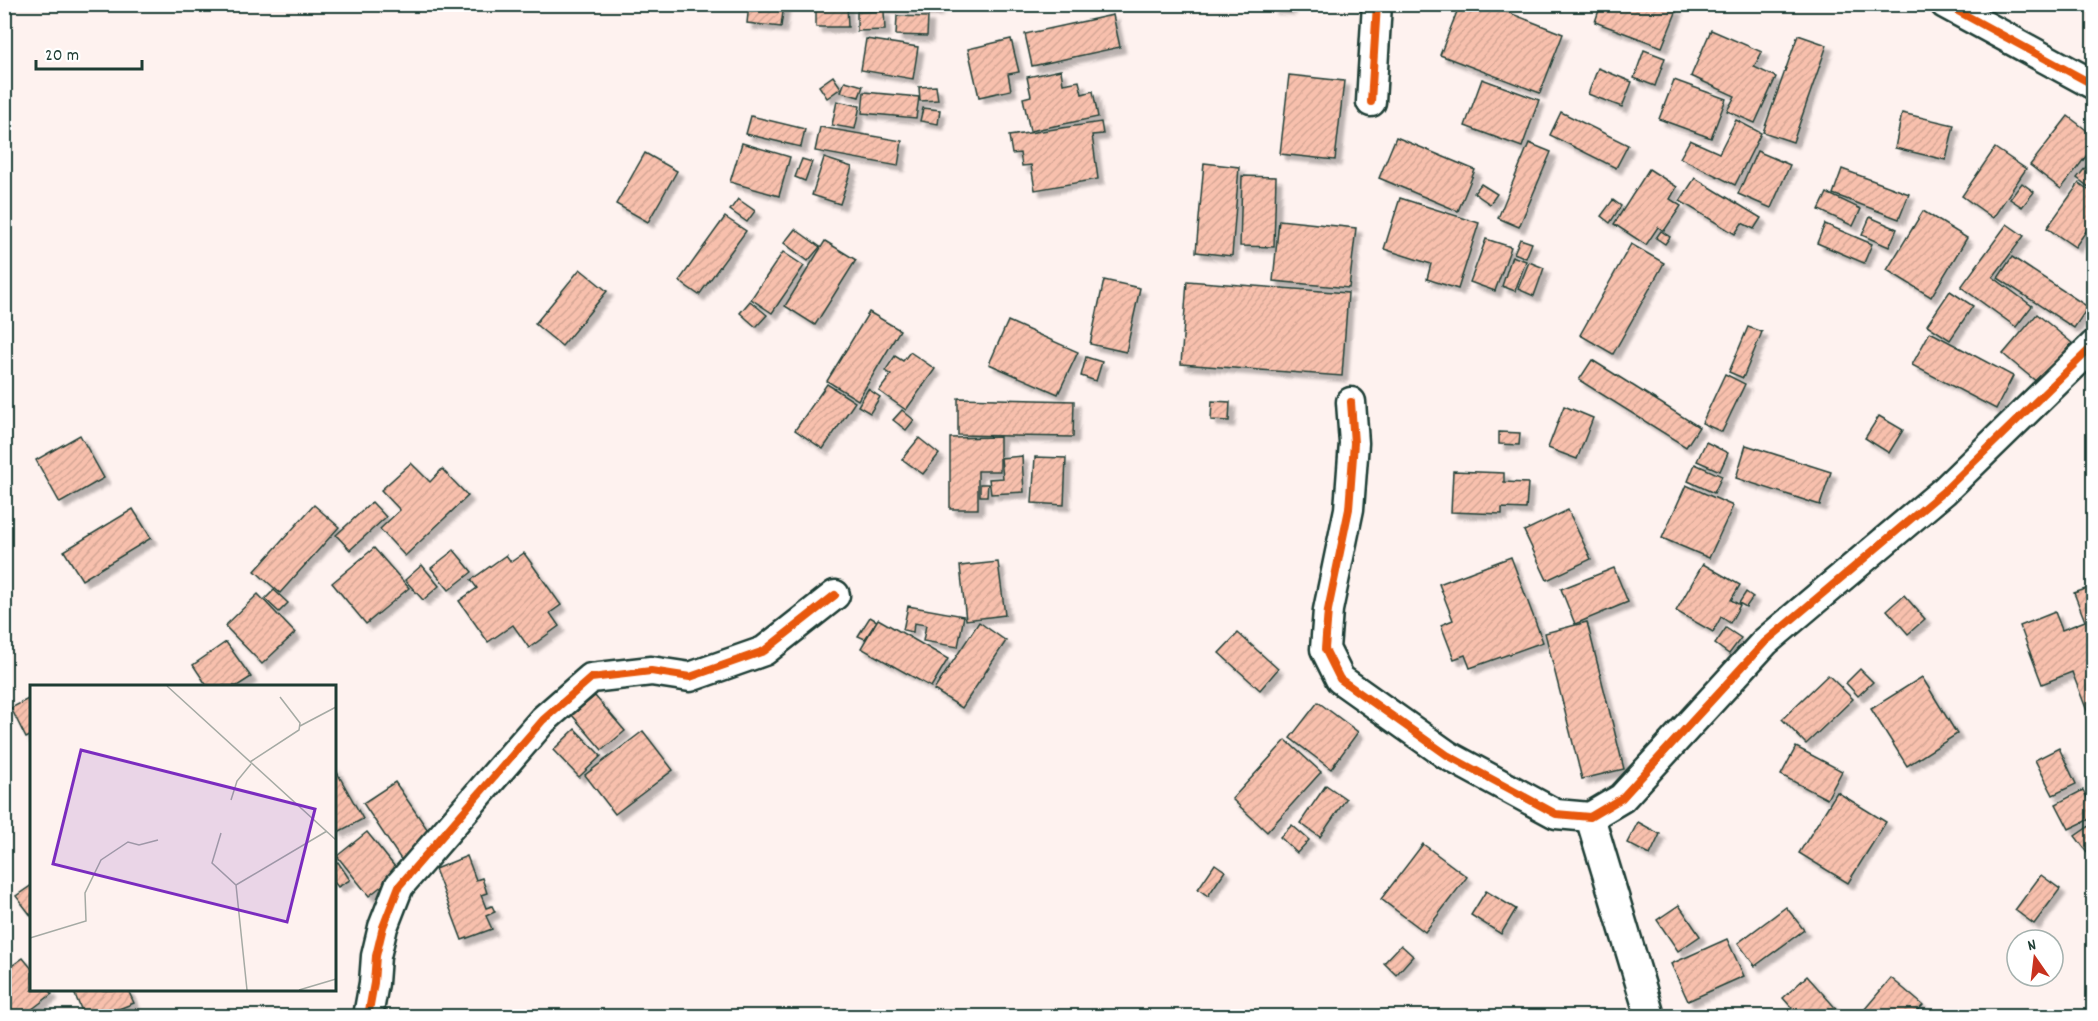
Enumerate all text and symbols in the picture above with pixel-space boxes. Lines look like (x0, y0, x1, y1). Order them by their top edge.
scale bar (36, 33, 142, 71)
text: 20 m (45, 44, 79, 69)
inset map (30, 685, 336, 991)
north arrow (2005, 928, 2065, 988)
text: N (2025, 934, 2039, 958)

